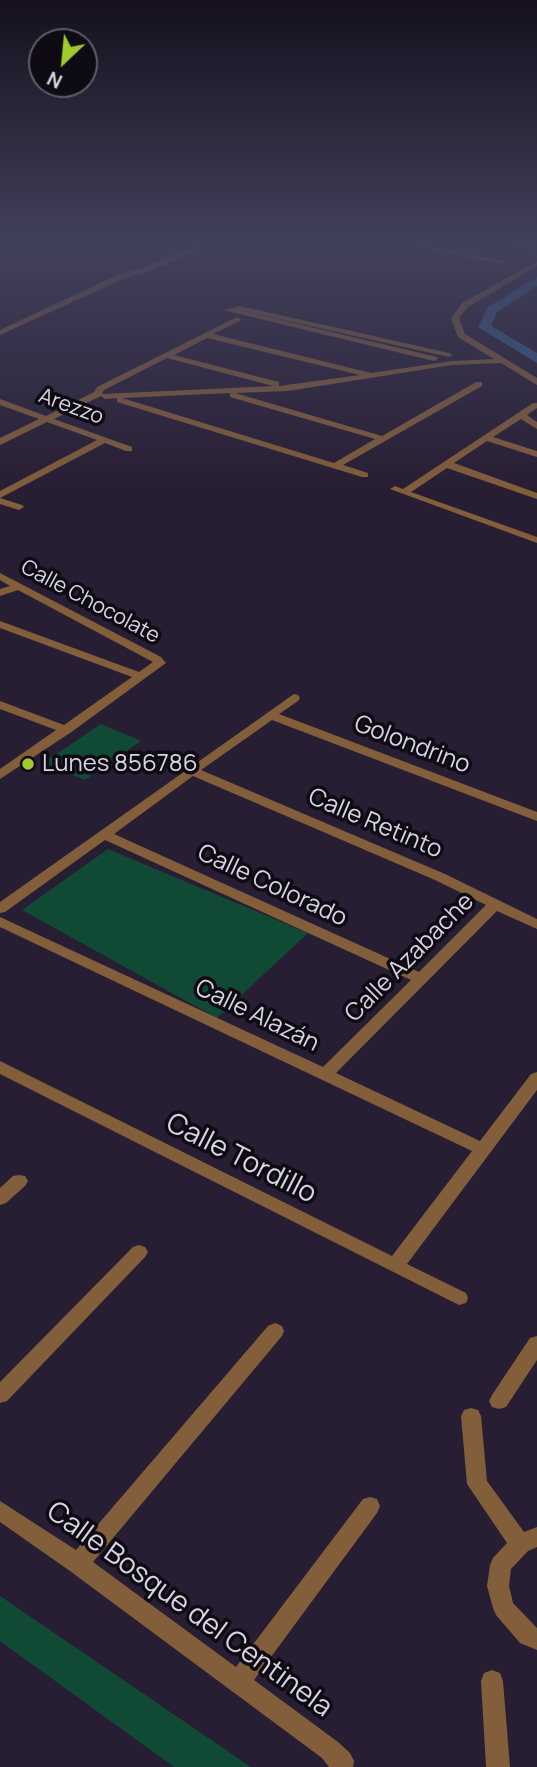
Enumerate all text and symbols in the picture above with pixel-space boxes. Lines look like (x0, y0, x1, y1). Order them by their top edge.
north arrow (28, 28, 98, 98)
text: N (43, 65, 67, 95)
street label: Arezzo (35, 384, 107, 430)
street label: Calle Chocolate (16, 555, 164, 649)
street label: Golondrino (350, 710, 474, 780)
place label: Lunes 856786 (42, 750, 198, 778)
marker: Lunes 856786 (20, 756, 36, 772)
street label: Calle Retinto (304, 783, 446, 865)
street label: Calle Colorado (193, 839, 351, 933)
street label: Calle Azabache (340, 888, 480, 1028)
street label: Calle Alazán (190, 974, 324, 1058)
street label: Calle Tordillo (160, 1107, 322, 1211)
street label: Calle Bosque del Centinela (40, 1495, 338, 1725)

